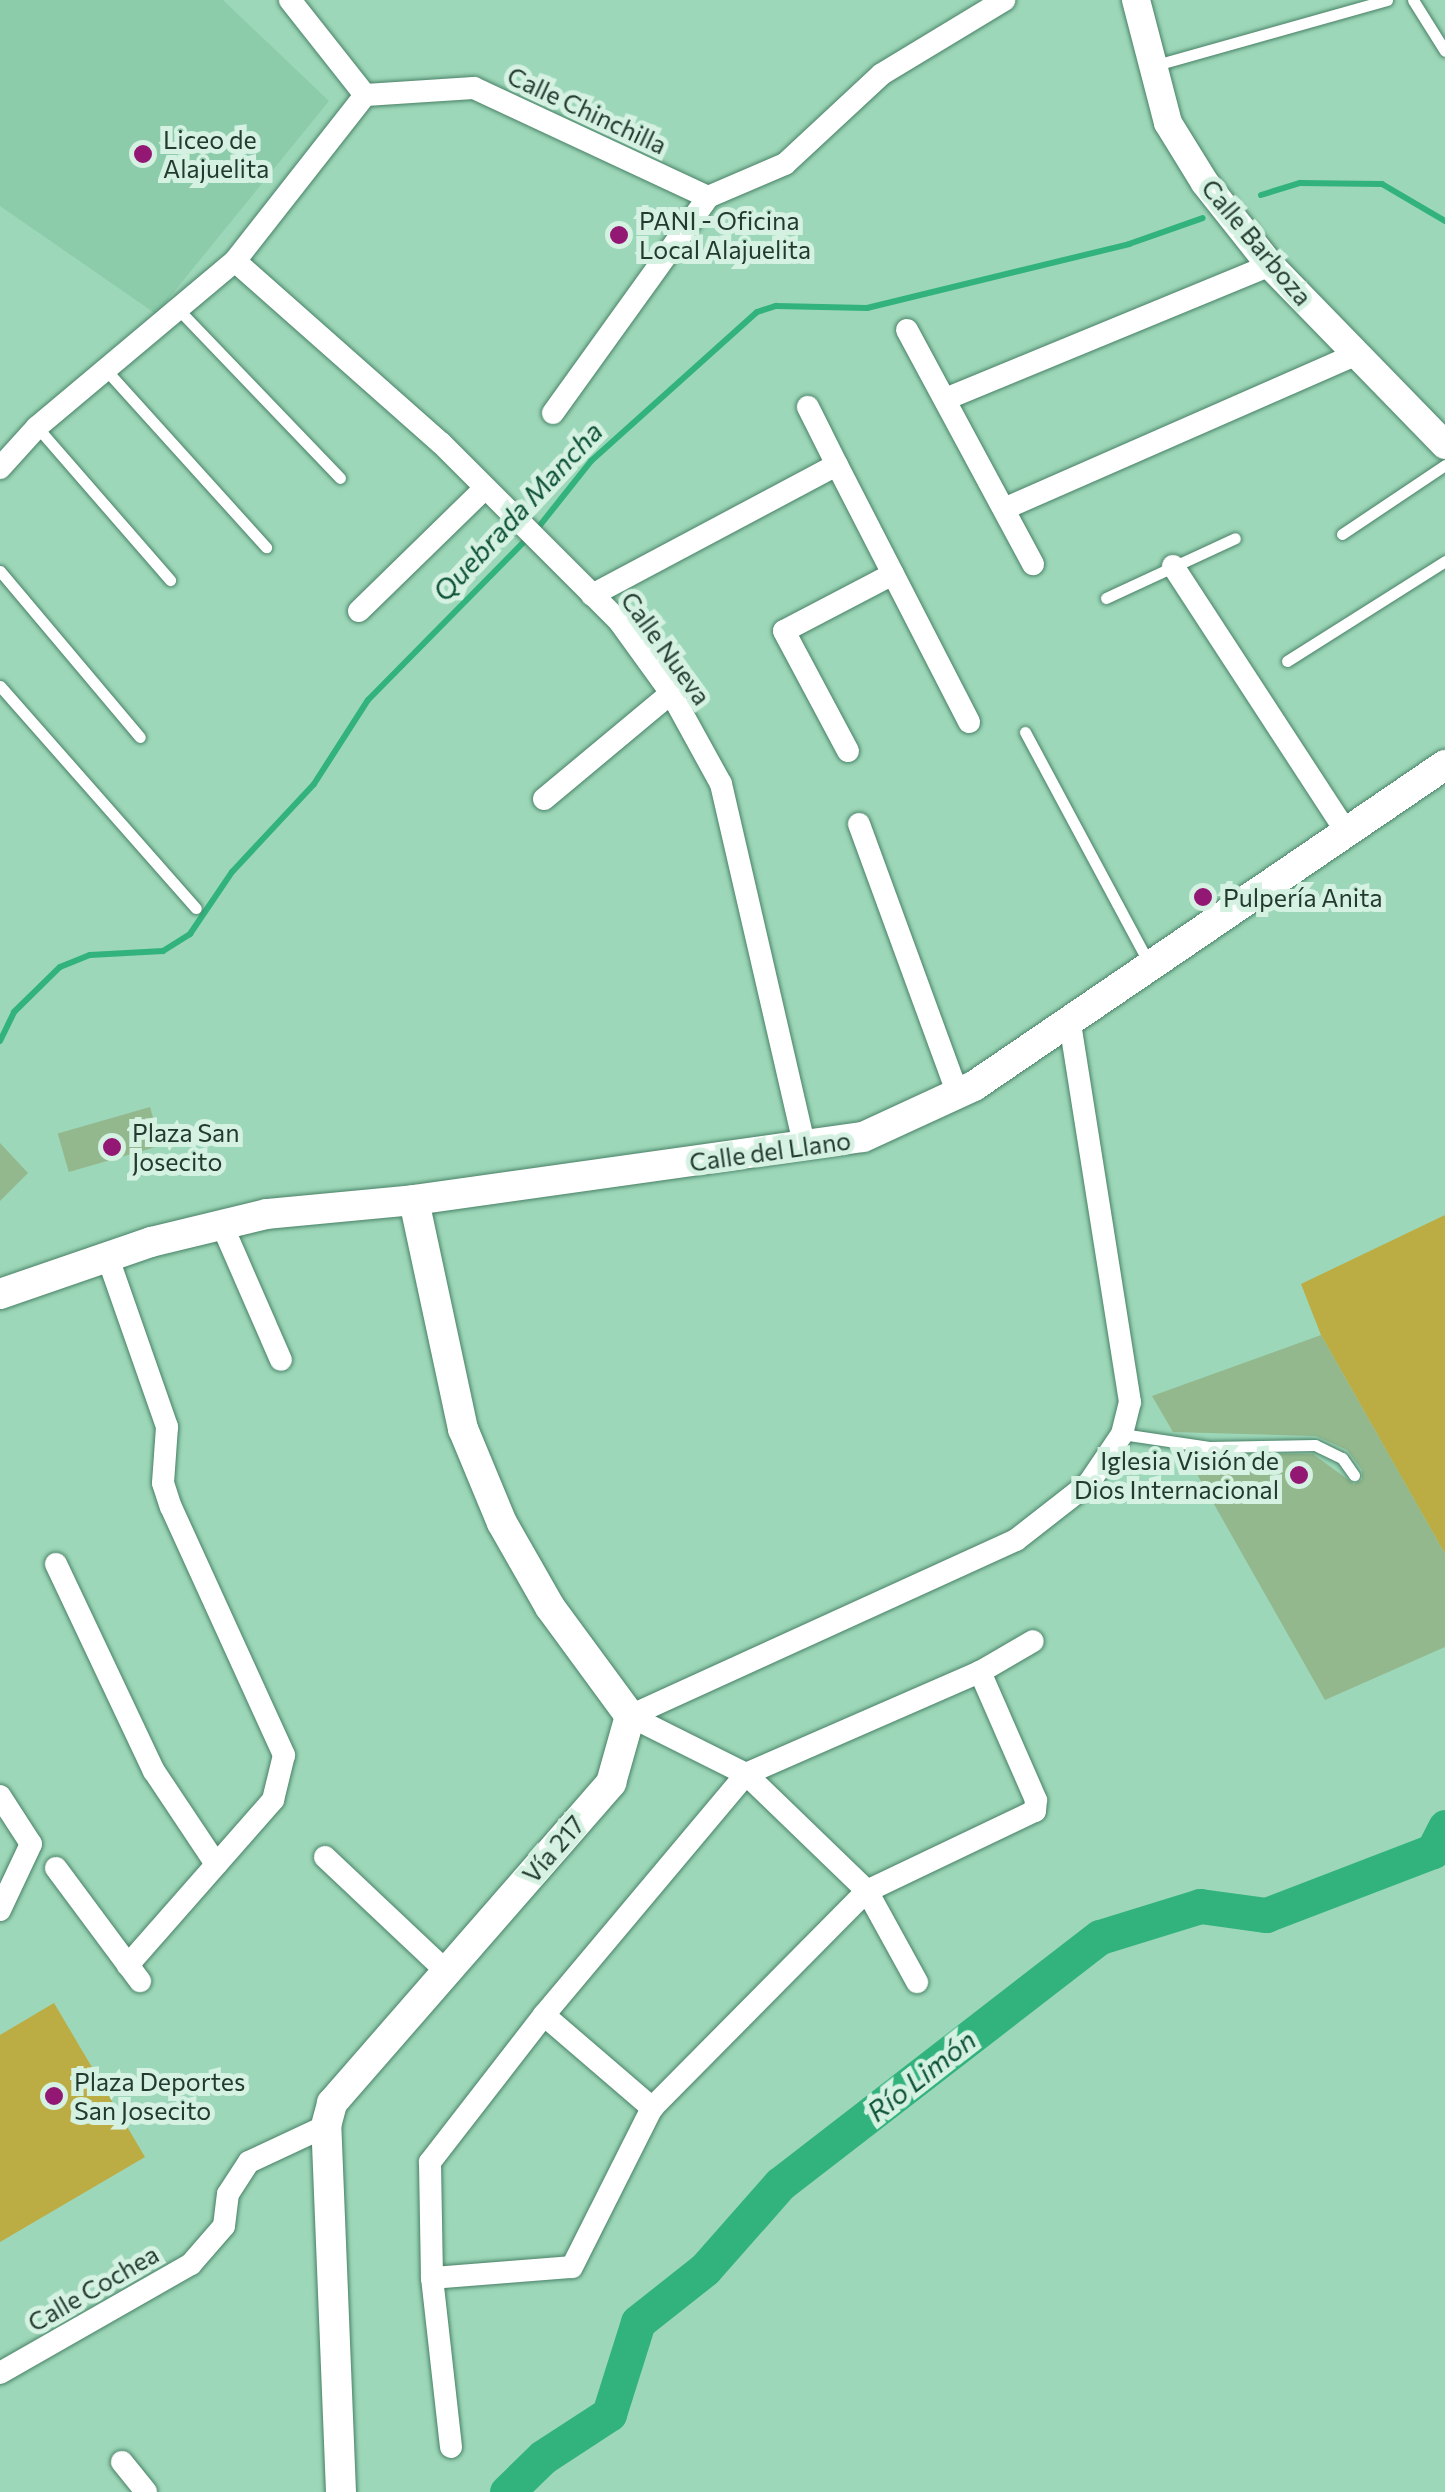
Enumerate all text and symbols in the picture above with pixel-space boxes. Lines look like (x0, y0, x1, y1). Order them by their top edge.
street label: Calle Chinchilla (503, 60, 671, 160)
place label: Liceo de Alajuelita (163, 125, 269, 184)
marker: Liceo de Alajuelita (132, 143, 154, 165)
street label: Calle Barboza (1196, 173, 1318, 311)
place label: PANI - Oficina Local Alajuelita (639, 206, 811, 265)
marker: PANI - Oficina Local Alajuelita (608, 224, 630, 246)
water label: Quebrada Mancha (425, 414, 609, 608)
street label: Calle Nueva (615, 586, 717, 710)
place label: Pulpería Anita (1223, 882, 1383, 912)
marker: Pulpería Anita (1192, 886, 1214, 908)
place label: Plaza San Josecito (132, 1118, 239, 1177)
street label: Calle del Llano (687, 1125, 853, 1177)
marker: Plaza San Josecito (101, 1136, 123, 1158)
place label: Iglesia Visión de Dios Internacional (1074, 1446, 1279, 1505)
marker: Iglesia Visión de Dios Internacional (1288, 1464, 1310, 1486)
street label: Vía 217 (516, 1809, 590, 1889)
water label: Río Limón (860, 2022, 982, 2128)
place label: Plaza Deportes San Josecito (74, 2067, 245, 2126)
marker: Plaza Deportes San Josecito (43, 2085, 65, 2107)
street label: Calle Cochea (22, 2239, 164, 2337)

